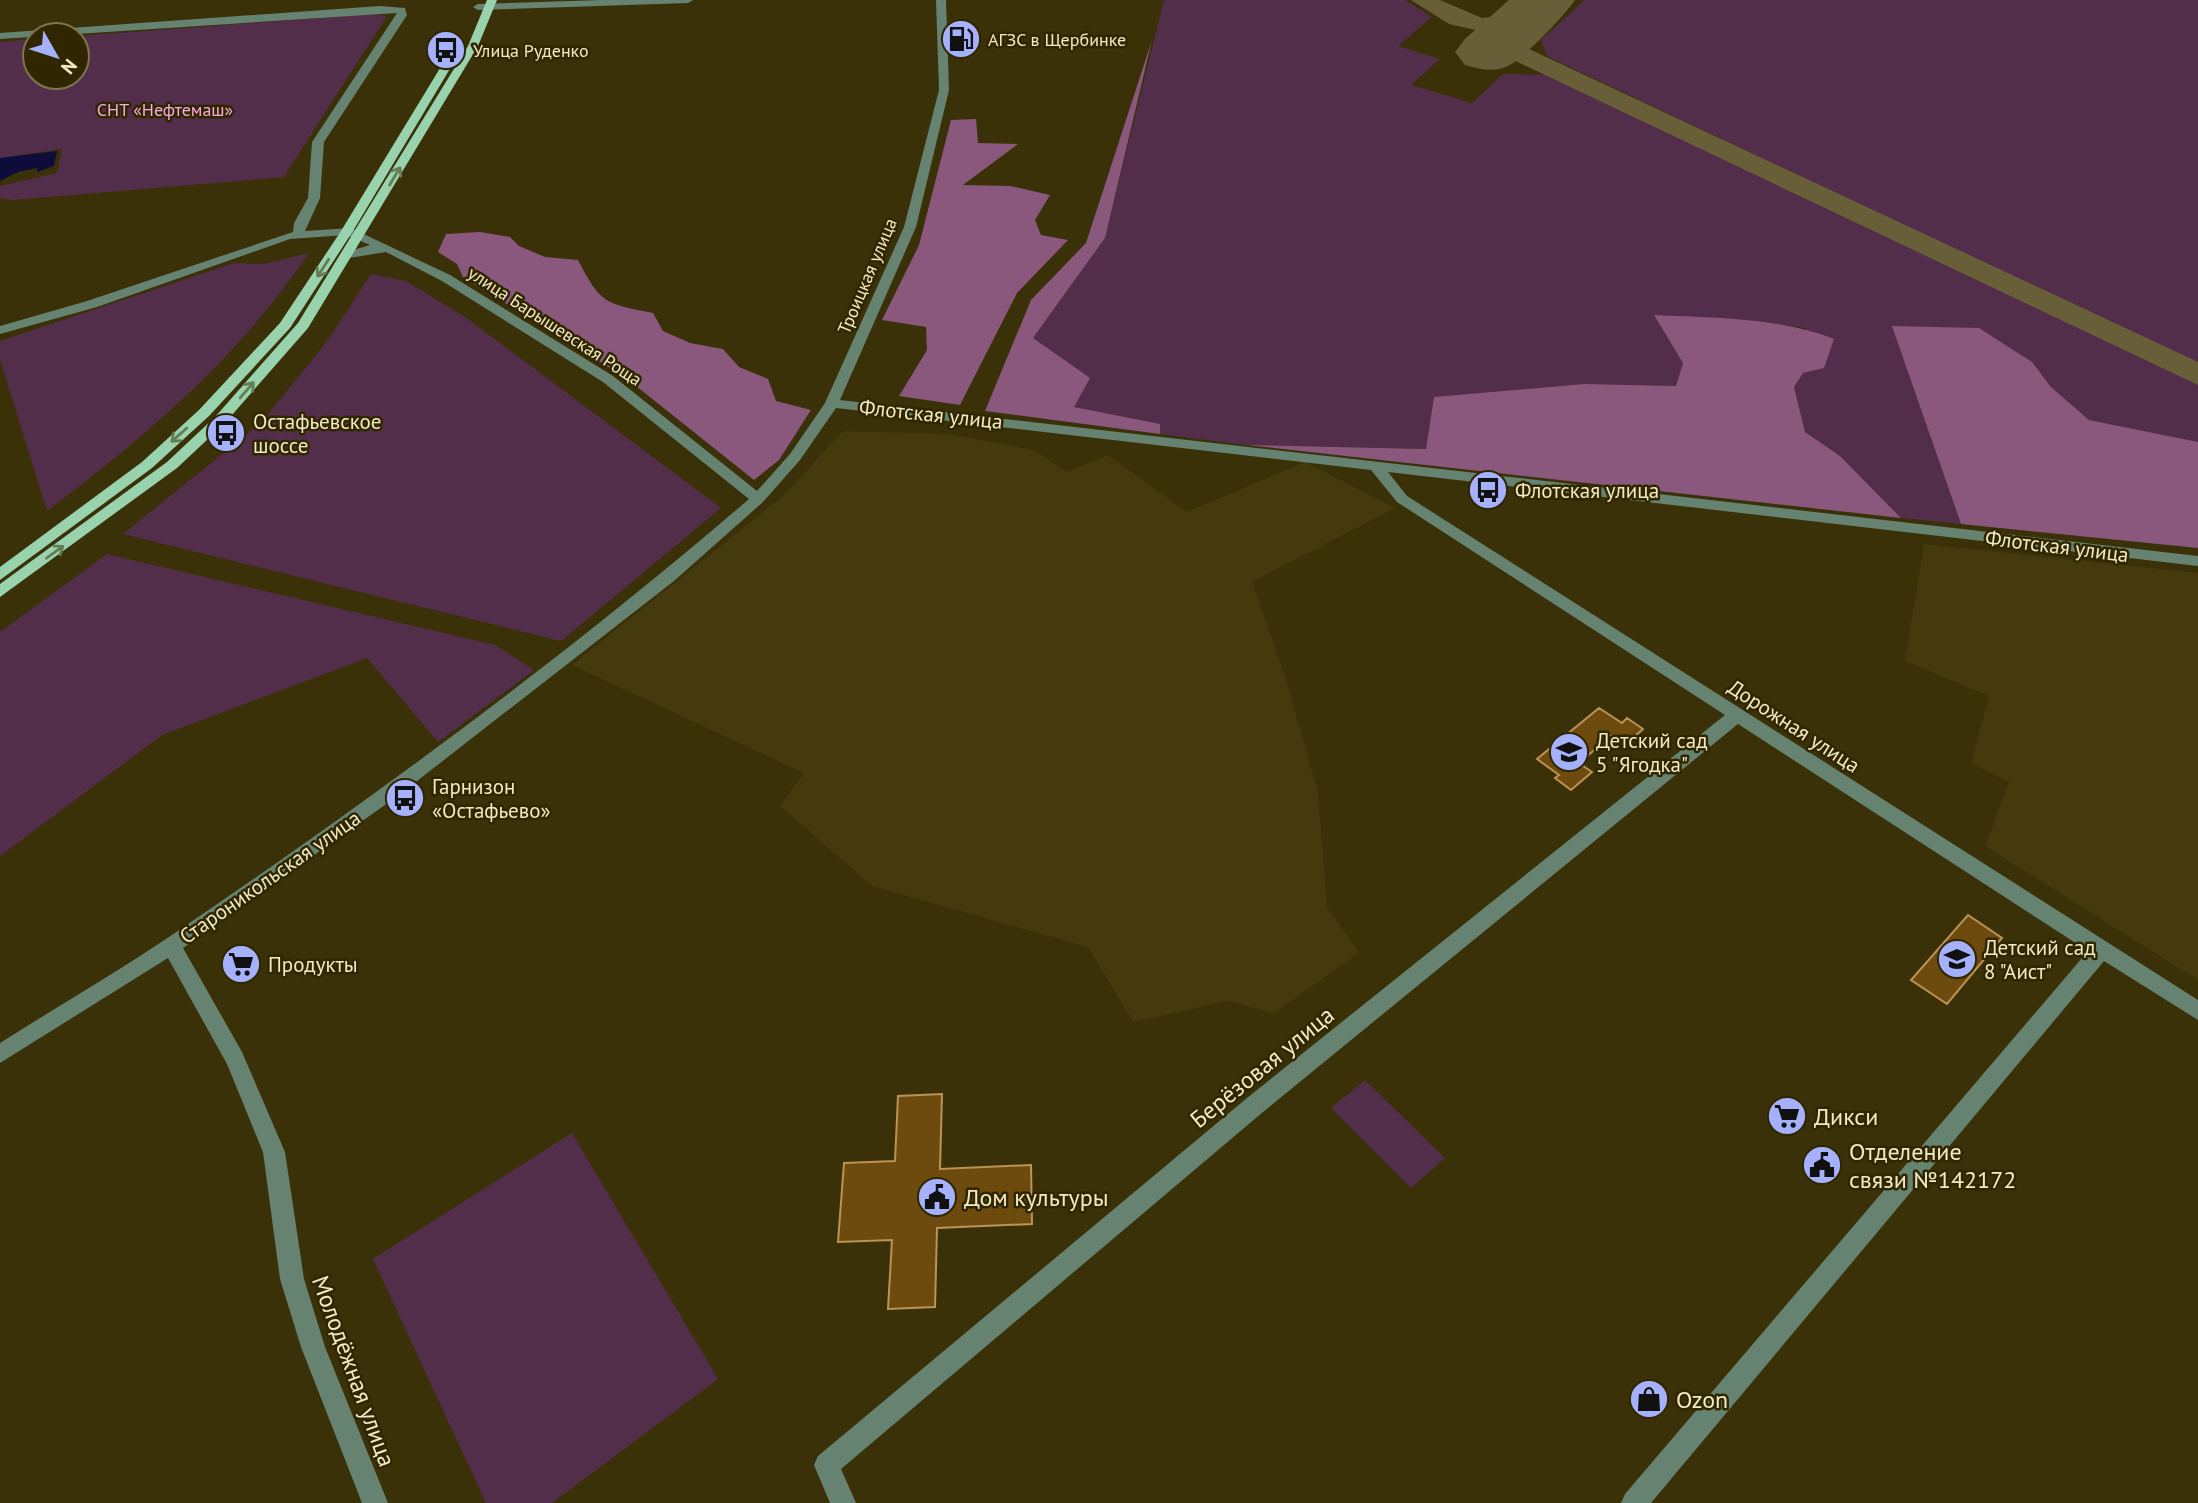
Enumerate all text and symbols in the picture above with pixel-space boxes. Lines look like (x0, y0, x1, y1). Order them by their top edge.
fuel station icon: АГЗС в Щербинке (940, 18, 982, 60)
north arrow (21, 21, 91, 91)
place label: АГЗС в Щербинке (988, 28, 1126, 51)
bus stop icon: Улица Руденко (425, 29, 467, 71)
place label: Улица Руденко (473, 39, 589, 62)
text: N (56, 54, 82, 79)
park label: СНТ «Нефтемаш» (97, 98, 233, 121)
one-way arrow (388, 167, 402, 187)
street label: Троицкая улица (832, 215, 902, 337)
one-way arrow (315, 257, 329, 277)
street label: улица Барышевская Роща (464, 261, 646, 391)
one-way arrow (239, 381, 255, 399)
street label: Флотская улица (858, 393, 1004, 435)
place label: Остафьевское шоссе (253, 408, 381, 459)
bus stop icon: Остафьевское шоссе (205, 412, 247, 454)
one-way arrow (171, 427, 188, 444)
bus stop icon: Флотская улица (1467, 469, 1509, 511)
place label: Флотская улица (1515, 477, 1659, 504)
street label: Флотская улица (1984, 524, 2130, 568)
one-way arrow (45, 545, 64, 560)
street label: Дорожная улица (1723, 673, 1865, 779)
place label: Детский сад 5 "Ягодка" (1596, 727, 1708, 778)
school or university icon: Детский сад 5 "Ягодка" (1548, 731, 1590, 773)
place label: Гарнизон «Остафьево» (432, 773, 551, 824)
bus stop icon: Гарнизон «Остафьево» (384, 777, 426, 819)
street label: Староникольская улица (174, 804, 366, 950)
place label: Детский сад 8 "Аист" (1984, 934, 2096, 985)
school or university icon: Детский сад 8 "Аист" (1936, 938, 1978, 980)
supermarket icon: Продукты (220, 943, 262, 985)
place label: Продукты (268, 951, 358, 978)
street label: Берёзовая улица (1184, 999, 1340, 1135)
supermarket icon: Дикси (1766, 1095, 1808, 1137)
place label: Дикси (1814, 1101, 1878, 1132)
place label: Отделение связи №142172 (1849, 1136, 2016, 1195)
public building icon: Отделение связи №142172 (1801, 1144, 1843, 1186)
public building icon: Дом культуры (916, 1176, 958, 1218)
place label: Дом культуры (964, 1182, 1108, 1213)
street label: Молодёжная улица (305, 1271, 403, 1471)
shop icon: Ozon (1628, 1378, 1670, 1420)
place label: Ozon (1676, 1384, 1728, 1415)

